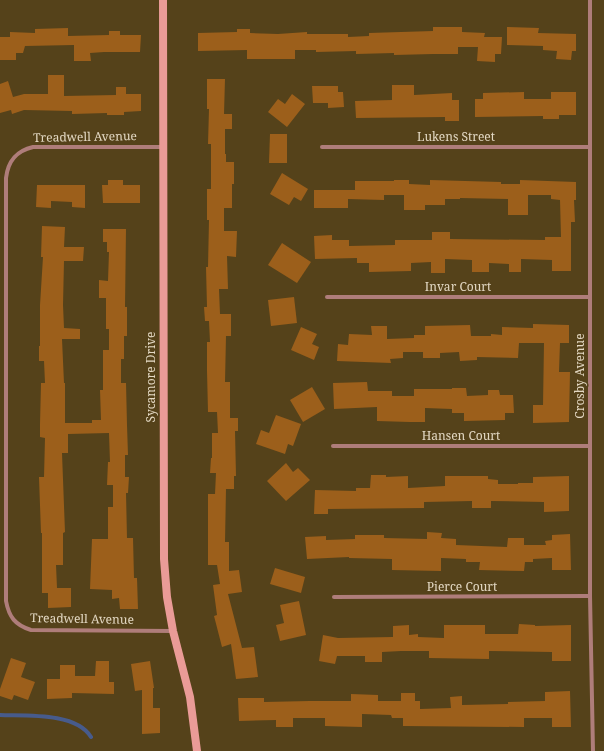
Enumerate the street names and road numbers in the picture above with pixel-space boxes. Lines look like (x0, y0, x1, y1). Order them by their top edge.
street label: Treadwell Avenue (33, 127, 137, 146)
street label: Lukens Street (417, 128, 495, 145)
street label: Invar Court (425, 278, 491, 295)
street label: Sycamore Drive (142, 332, 159, 422)
street label: Crosby Avenue (571, 333, 588, 419)
street label: Hansen Court (422, 427, 500, 444)
street label: Pierce Court (427, 578, 497, 595)
street label: Treadwell Avenue (30, 609, 134, 628)

